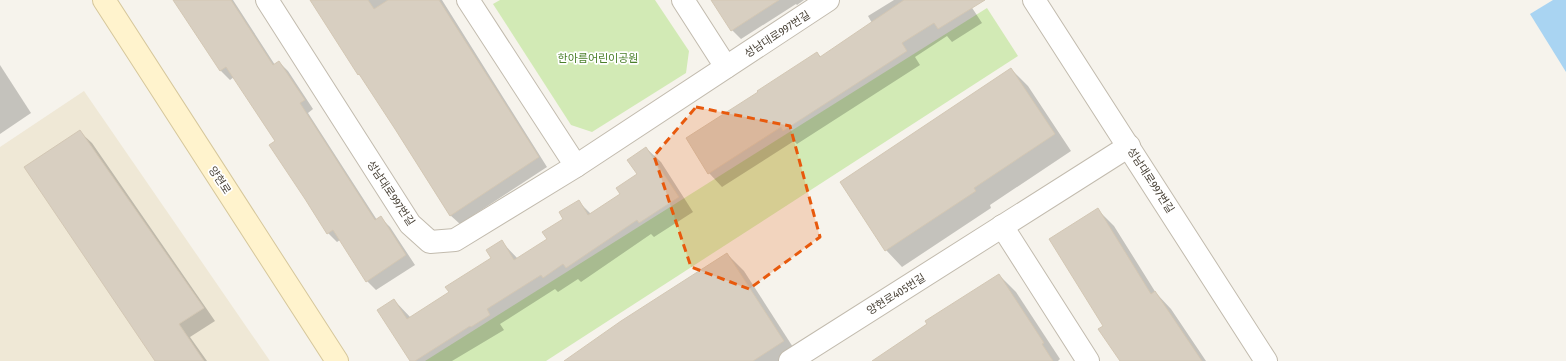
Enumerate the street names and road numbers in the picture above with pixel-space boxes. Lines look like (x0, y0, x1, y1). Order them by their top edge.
street label: 성남대로997번길 (742, 8, 813, 60)
street label: 성남대로997번길 (1125, 145, 1177, 216)
street label: 성남대로997번길 (364, 158, 417, 228)
street label: 양현로 (206, 164, 233, 197)
street label: 양현로405번길 (865, 271, 928, 318)

